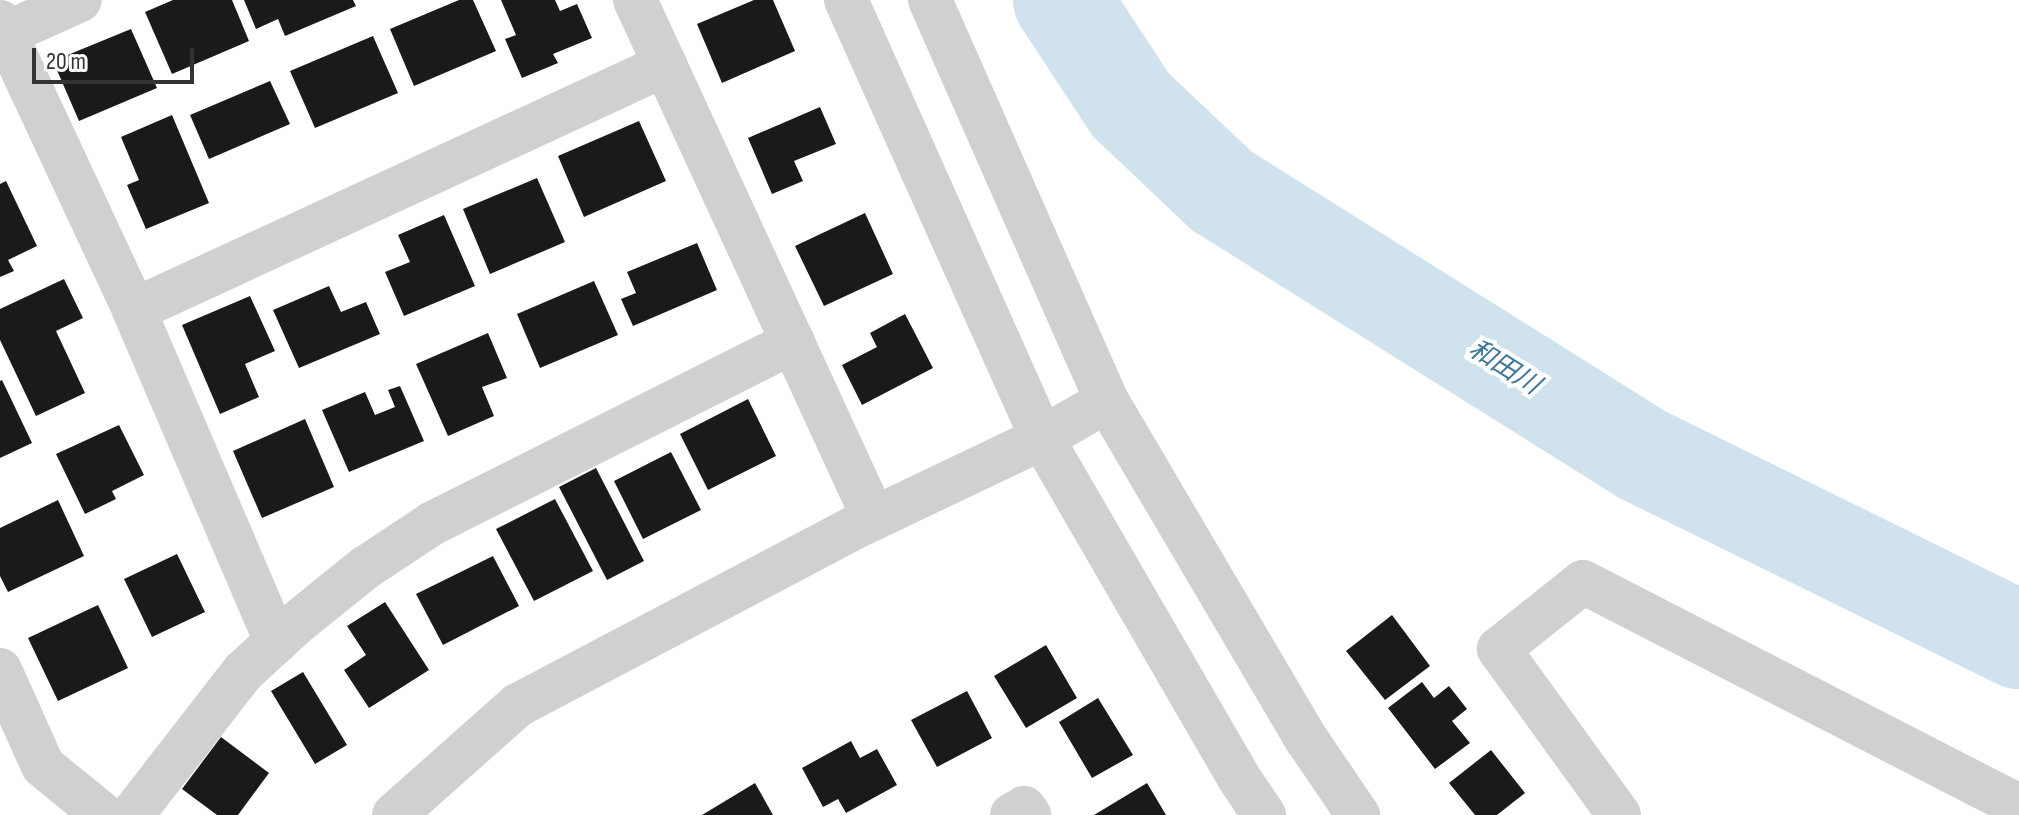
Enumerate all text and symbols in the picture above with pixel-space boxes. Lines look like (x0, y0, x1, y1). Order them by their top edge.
scale bar (36, 32, 198, 82)
text: 20 m (46, 47, 86, 76)
water label: 和田川 (1463, 334, 1545, 402)

